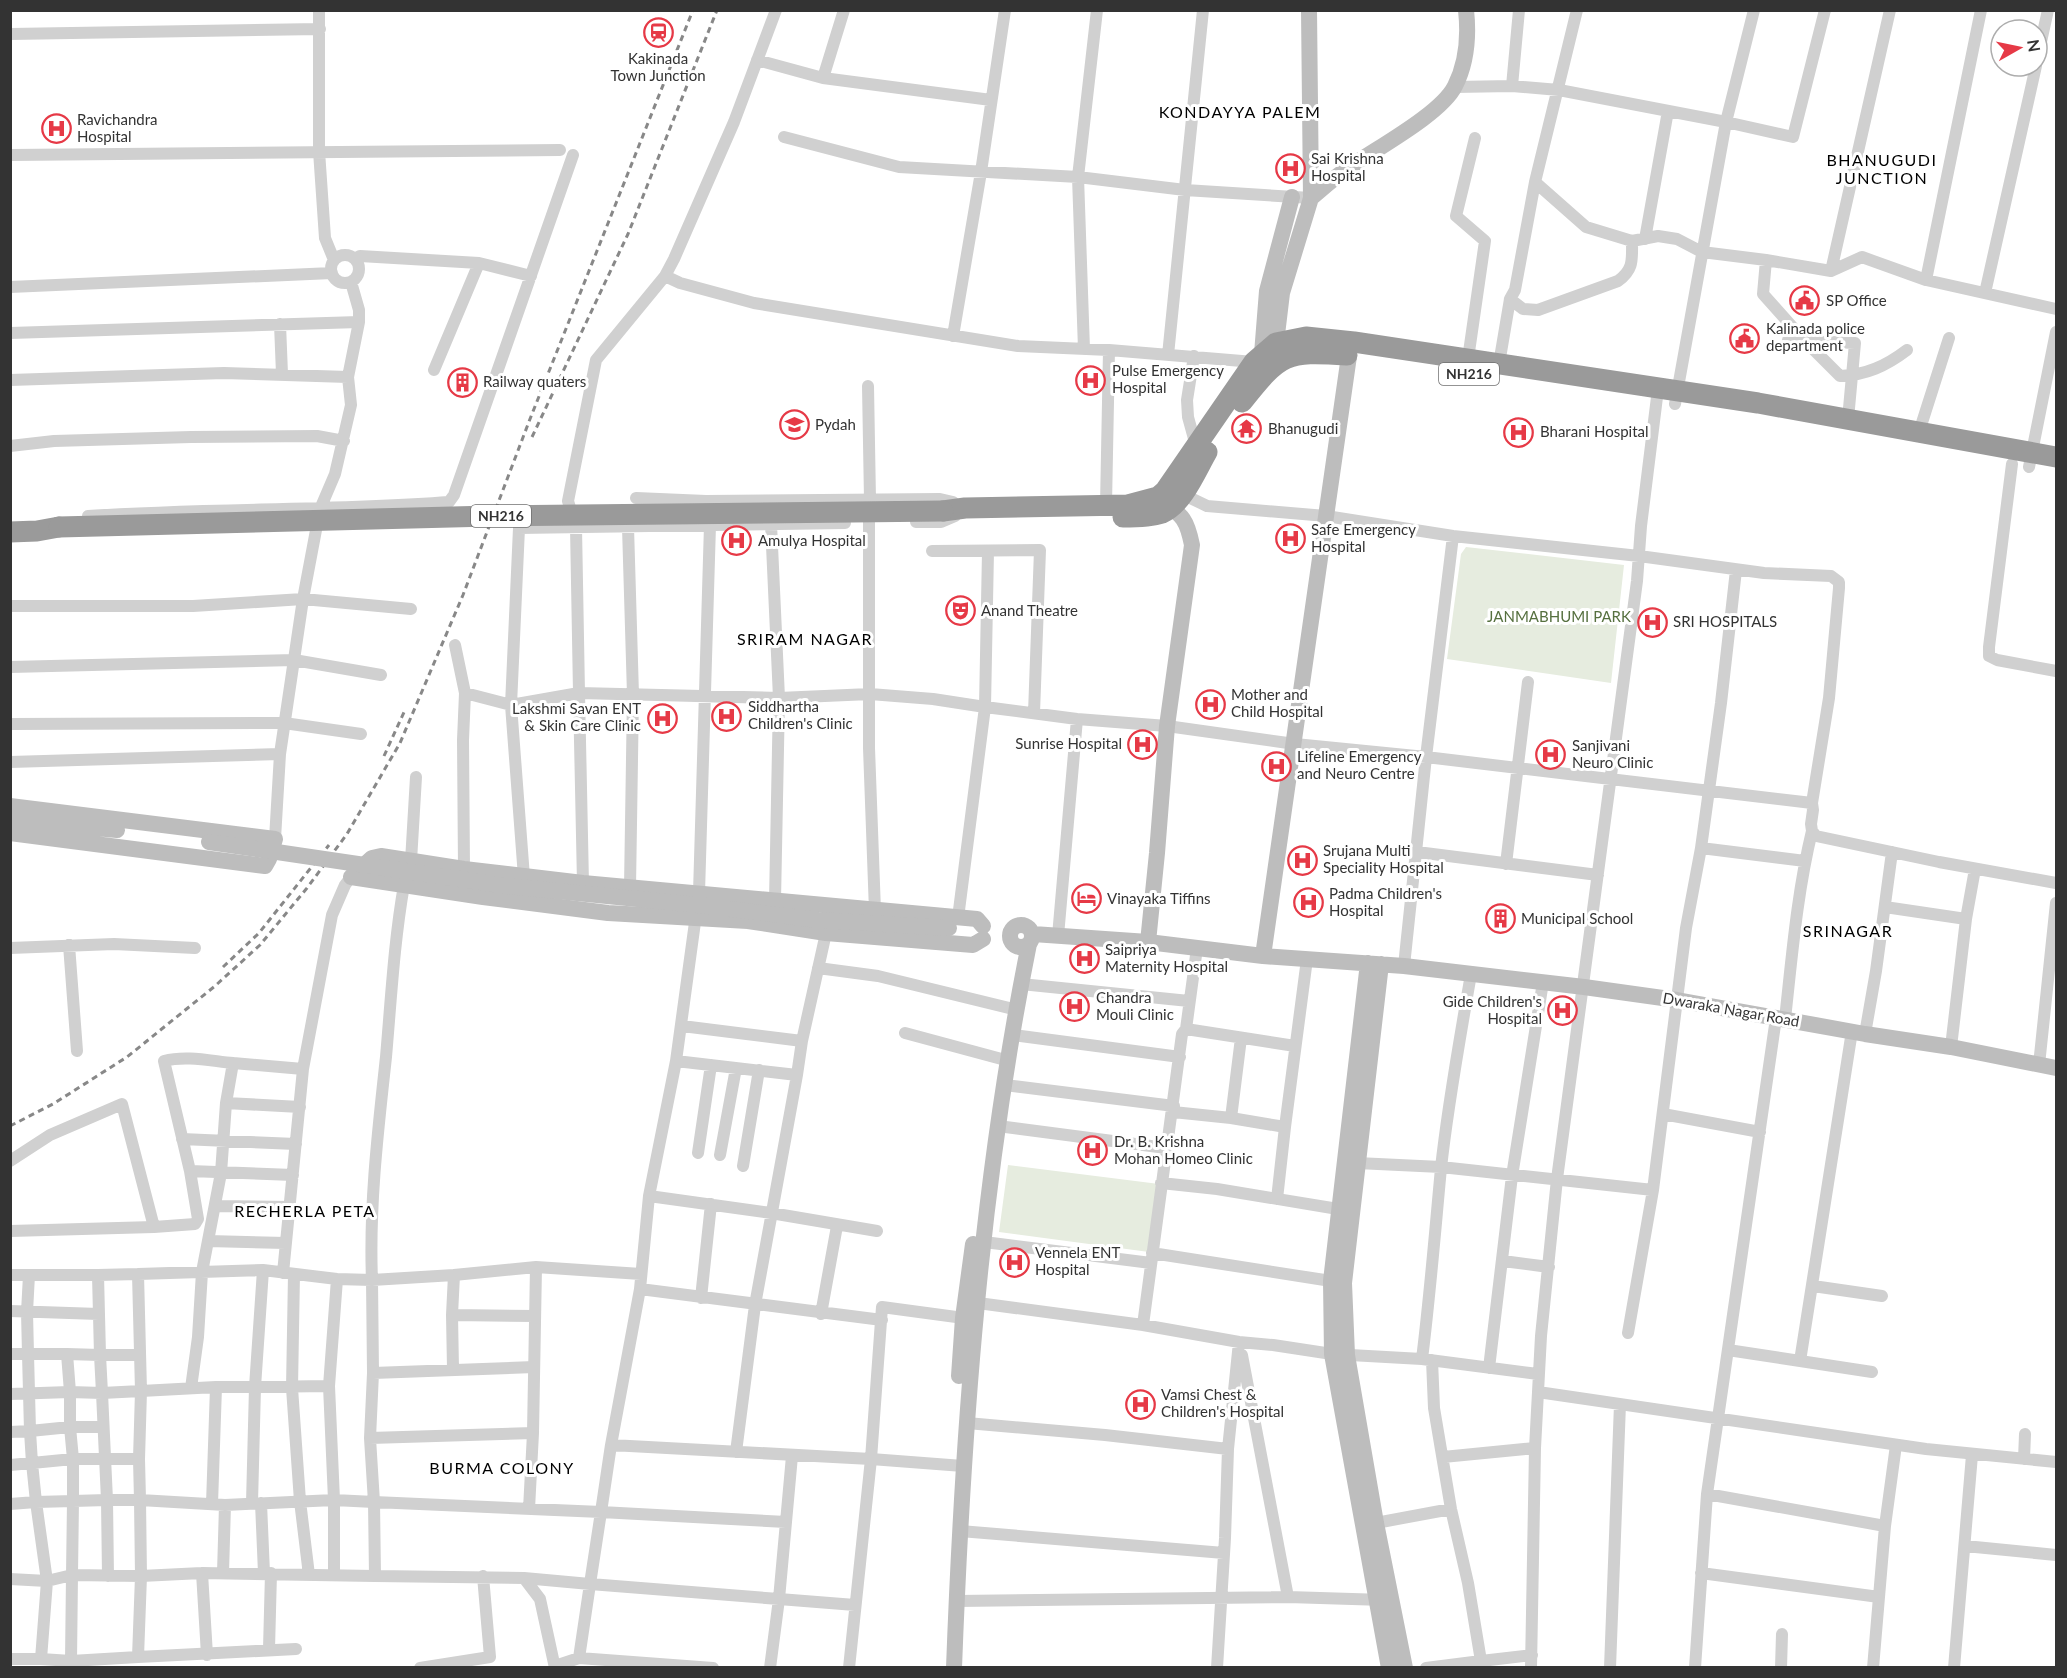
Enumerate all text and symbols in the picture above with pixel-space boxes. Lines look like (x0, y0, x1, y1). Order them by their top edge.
station icon: Kakinada Town Junction (642, 16, 674, 48)
north arrow (1989, 18, 2049, 78)
text: N (2024, 38, 2045, 53)
place label: Kakinada Town Junction (610, 49, 706, 84)
district label: KONDAYYA PALEM (1159, 102, 1321, 121)
place label: Ravichandra Hospital (77, 110, 157, 145)
hospital icon: Ravichandra Hospital (40, 113, 72, 145)
place label: Sai Krishna Hospital (1311, 149, 1384, 184)
district label: BHANUGUDI JUNCTION (1827, 150, 1937, 187)
hospital icon: Sai Krishna Hospital (1274, 152, 1306, 184)
public building icon: SP Office (1789, 285, 1821, 317)
place label: SP Office (1826, 291, 1887, 309)
place label: Kalinada police department (1766, 319, 1865, 354)
public building icon: Kalinada police department (1729, 322, 1761, 354)
place label: Pulse Emergency Hospital (1112, 361, 1224, 396)
road number: NH216 (1439, 363, 1499, 385)
hospital icon: Pulse Emergency Hospital (1075, 364, 1107, 396)
building icon: Railway quaters (446, 366, 478, 398)
place label: Railway quaters (483, 372, 586, 390)
school or university icon: Pydah (778, 409, 810, 441)
temple icon: Bhanugudi (1231, 413, 1263, 445)
place label: Pydah (815, 415, 856, 433)
hospital icon: Bharani Hospital (1503, 416, 1535, 448)
place label: Bhanugudi (1268, 419, 1338, 437)
place label: Bharani Hospital (1540, 422, 1649, 440)
road number: NH216 (471, 505, 531, 527)
place label: Safe Emergency Hospital (1311, 520, 1416, 555)
hospital icon: Safe Emergency Hospital (1274, 523, 1306, 555)
hospital icon: Amulya Hospital (721, 525, 753, 557)
place label: Amulya Hospital (758, 531, 866, 549)
theatre icon: Anand Theatre (944, 595, 976, 627)
place label: Anand Theatre (981, 601, 1078, 619)
hospital icon: SRI HOSPITALS (1636, 606, 1668, 638)
park label: JANMABHUMI PARK (1487, 607, 1631, 625)
place label: SRI HOSPITALS (1673, 612, 1777, 630)
district label: SRIRAM NAGAR (737, 629, 873, 648)
place label: Mother and Child Hospital (1231, 685, 1323, 720)
hospital icon: Mother and Child Hospital (1194, 688, 1226, 720)
place label: Siddhartha Children's Clinic (748, 697, 853, 732)
place label: Lakshmi Savan ENT & Skin Care Clinic (512, 699, 641, 734)
hospital icon: Siddhartha Children's Clinic (711, 700, 743, 732)
hospital icon: Lakshmi Savan ENT & Skin Care Clinic (646, 702, 678, 734)
hospital icon: Sunrise Hospital (1127, 728, 1159, 760)
place label: Sunrise Hospital (1015, 734, 1122, 752)
place label: Sanjivani Neuro Clinic (1572, 736, 1653, 771)
hospital icon: Sanjivani Neuro Clinic (1535, 739, 1567, 771)
place label: Lifeline Emergency and Neuro Centre (1297, 747, 1422, 782)
hospital icon: Lifeline Emergency and Neuro Centre (1260, 750, 1292, 782)
place label: Srujana Multi Speciality Hospital (1323, 841, 1444, 876)
hospital icon: Srujana Multi Speciality Hospital (1286, 844, 1318, 876)
hotel icon: Vinayaka Tiffins (1070, 883, 1102, 915)
place label: Padma Children's Hospital (1329, 884, 1442, 919)
hospital icon: Padma Children's Hospital (1292, 887, 1324, 919)
place label: Vinayaka Tiffins (1107, 889, 1211, 907)
building icon: Municipal School (1484, 903, 1516, 935)
place label: Municipal School (1521, 909, 1633, 927)
district label: SRINAGAR (1803, 921, 1893, 940)
place label: Saipriya Maternity Hospital (1105, 940, 1228, 975)
hospital icon: Saipriya Maternity Hospital (1068, 943, 1100, 975)
place label: Chandra Mouli Clinic (1096, 988, 1174, 1023)
street label: Dwaraka Nagar Road (1661, 988, 1801, 1030)
hospital icon: Chandra Mouli Clinic (1059, 991, 1091, 1023)
place label: Gide Children's Hospital (1443, 992, 1542, 1027)
hospital icon: Gide Children's Hospital (1547, 995, 1579, 1027)
place label: Dr. B. Krishna Mohan Homeo Clinic (1114, 1132, 1253, 1167)
hospital icon: Dr. B. Krishna Mohan Homeo Clinic (1077, 1135, 1109, 1167)
district label: RECHERLA PETA (234, 1201, 376, 1220)
place label: Vennela ENT Hospital (1035, 1243, 1121, 1278)
hospital icon: Vennela ENT Hospital (998, 1246, 1030, 1278)
place label: Vamsi Chest & Children's Hospital (1161, 1385, 1284, 1420)
hospital icon: Vamsi Chest & Children's Hospital (1124, 1388, 1156, 1420)
district label: BURMA COLONY (429, 1458, 575, 1477)

